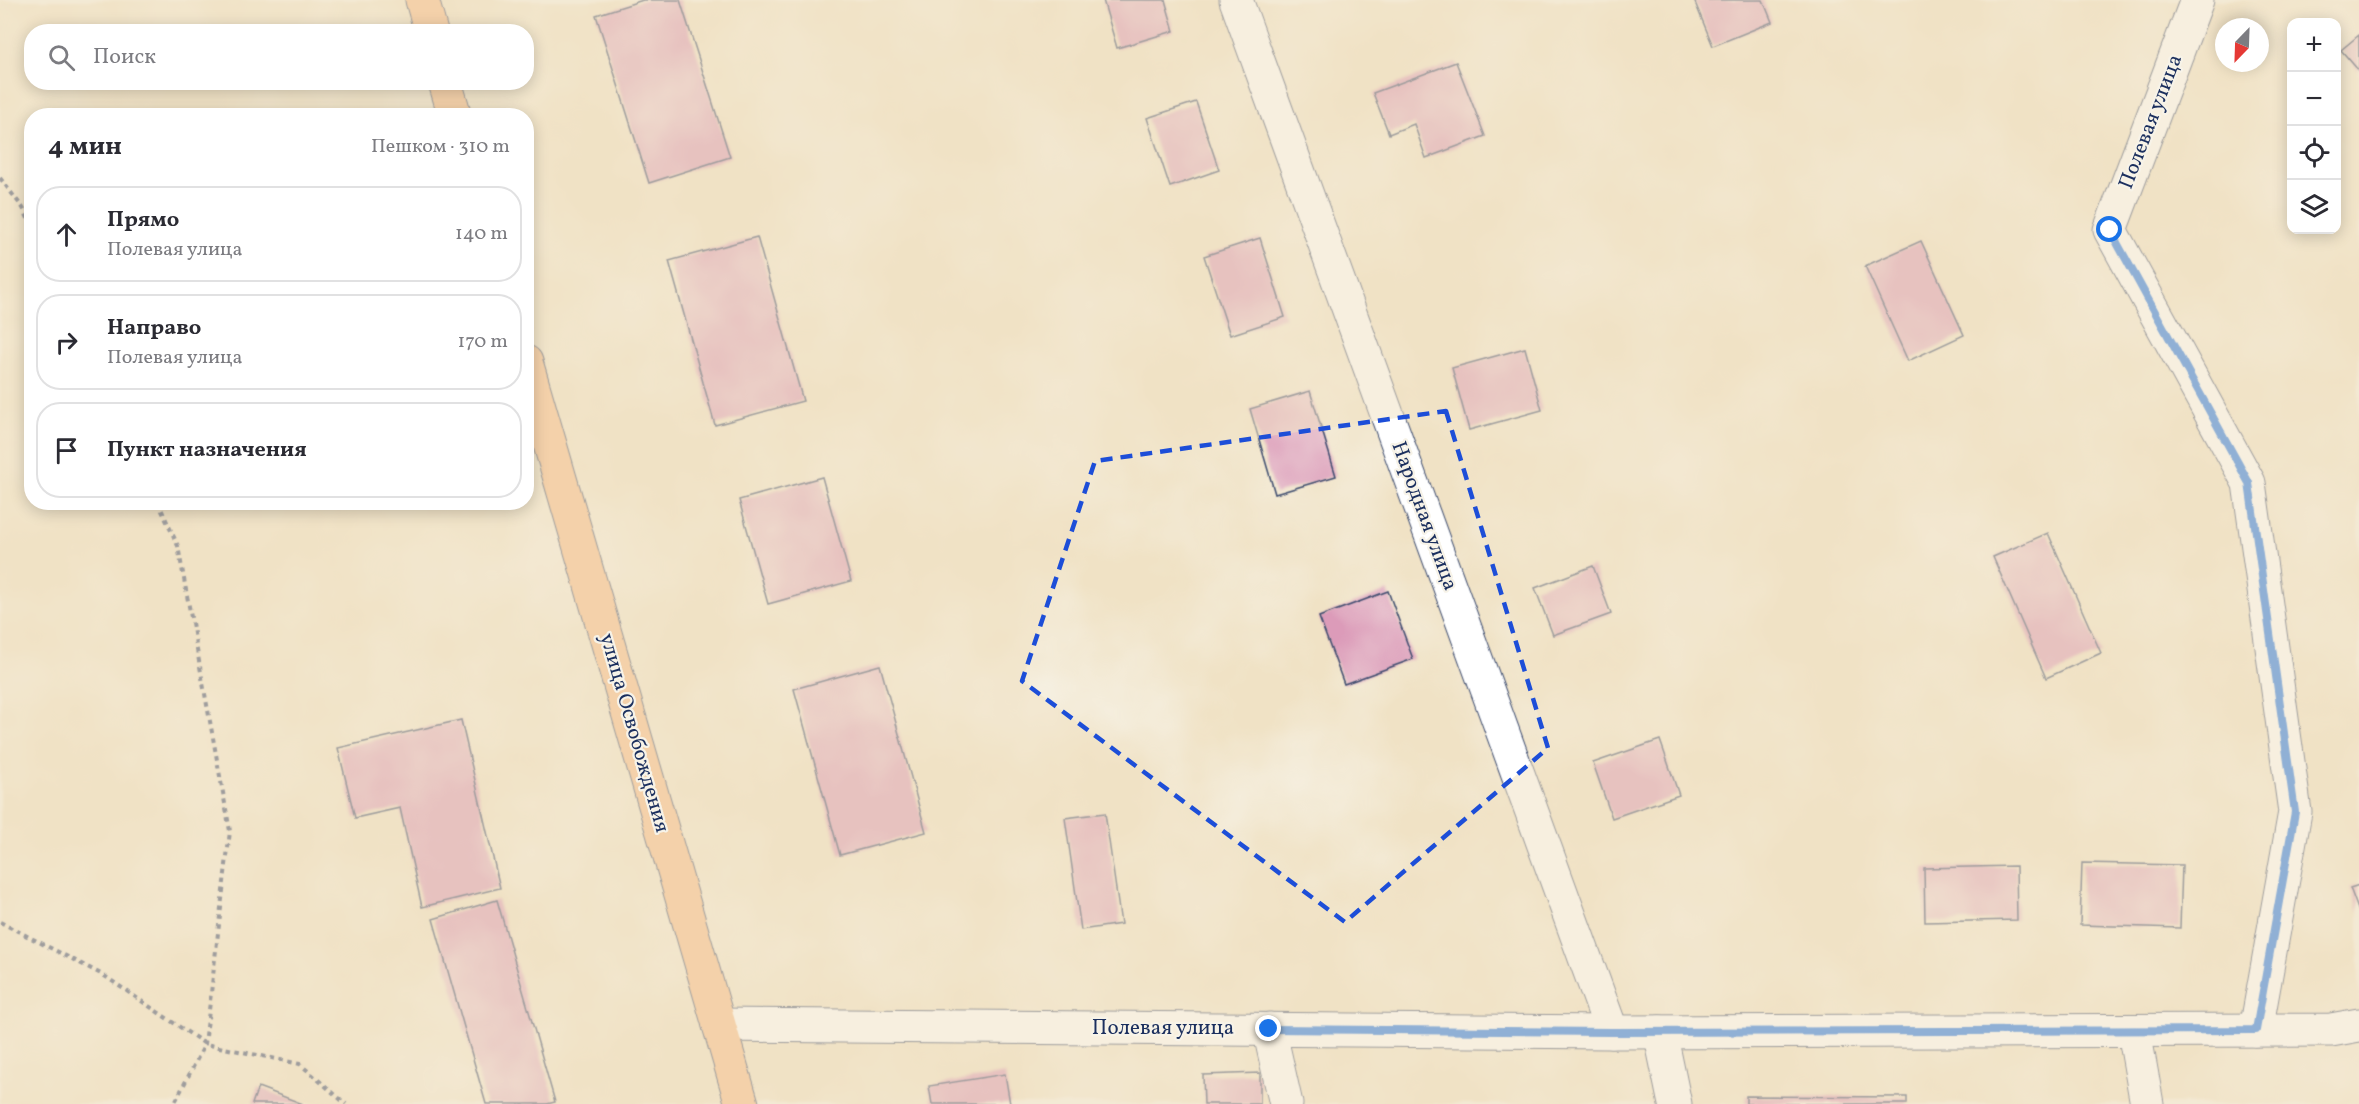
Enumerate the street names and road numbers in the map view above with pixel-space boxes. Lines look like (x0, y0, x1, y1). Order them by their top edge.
street label: Полевая улица (2112, 50, 2190, 194)
street label: Народная улица (1384, 437, 1464, 595)
street label: улица Освобождения (592, 630, 676, 836)
street label: Полевая улица (1092, 1014, 1234, 1043)

